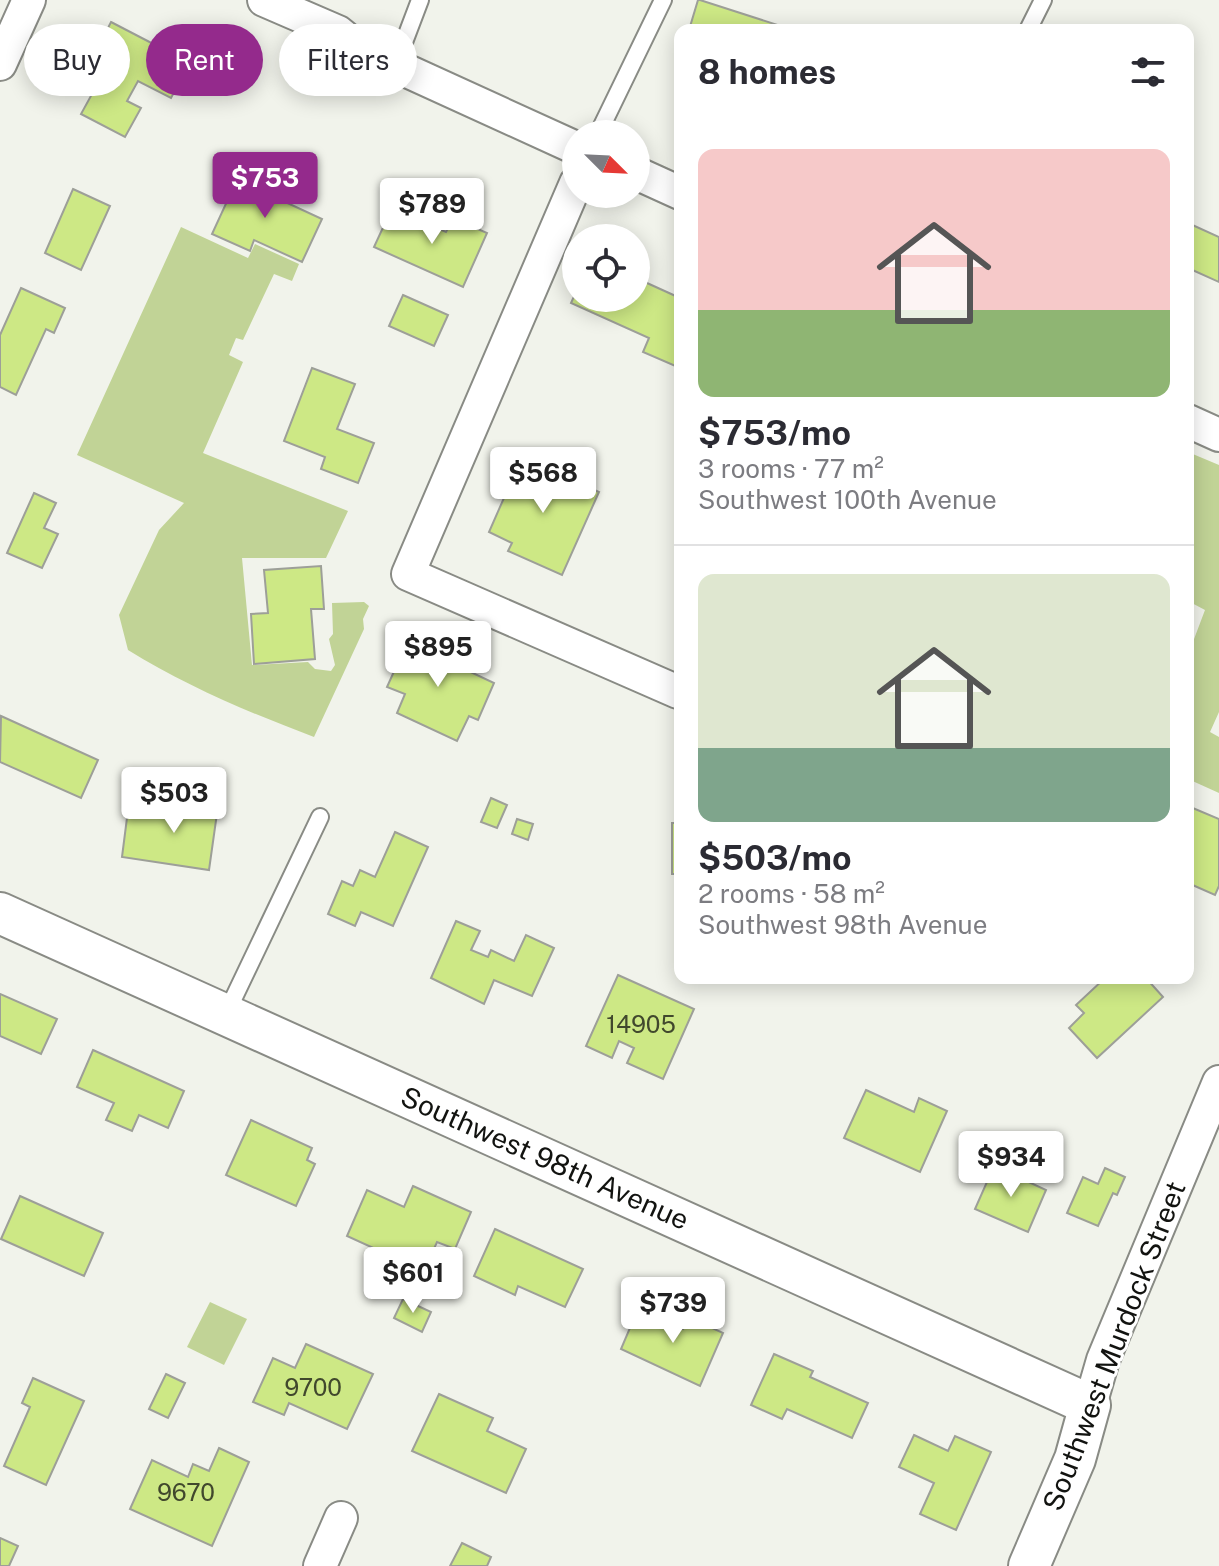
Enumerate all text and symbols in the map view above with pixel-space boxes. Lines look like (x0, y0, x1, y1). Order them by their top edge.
chip: Buy (24, 24, 130, 96)
chip: Rent (146, 24, 263, 96)
chip: Filters (279, 24, 417, 96)
icon: filters (1126, 50, 1170, 94)
text: 8 homes (698, 52, 836, 92)
north arrow (562, 120, 650, 208)
map controls (562, 120, 650, 312)
pin: $753 (218, 152, 312, 220)
text: $753 (231, 162, 299, 193)
pin: $789 (385, 178, 479, 246)
text: $789 (398, 188, 466, 219)
icon: home (862, 201, 1006, 345)
button: locate (562, 224, 650, 312)
text: $753/mo (698, 413, 851, 453)
pin: $568 (496, 447, 590, 515)
text: 3 rooms · 77 m² (698, 453, 884, 484)
text: $568 (508, 457, 578, 488)
text: Southwest 100th Avenue (698, 484, 997, 515)
pin: $895 (391, 621, 485, 689)
icon: home (862, 626, 1006, 770)
text: $895 (403, 631, 473, 662)
pin: $503 (127, 767, 221, 835)
text: $503 (139, 777, 209, 808)
text: $503/mo (698, 838, 851, 878)
text: 2 rooms · 58 m² (698, 878, 885, 909)
text: Southwest 98th Avenue (698, 909, 987, 940)
house number: 14905 (606, 1010, 676, 1038)
street label: Southwest 98th Avenue (396, 1079, 694, 1236)
pin: $934 (964, 1131, 1058, 1199)
text: $934 (976, 1141, 1046, 1172)
street label: Southwest Murdock Street (1035, 1176, 1192, 1515)
pin: $601 (366, 1247, 460, 1315)
text: $601 (382, 1257, 444, 1288)
pin: $739 (626, 1277, 720, 1345)
text: $739 (639, 1287, 707, 1318)
house number: 9700 (284, 1373, 342, 1401)
house number: 9670 (157, 1478, 215, 1506)

